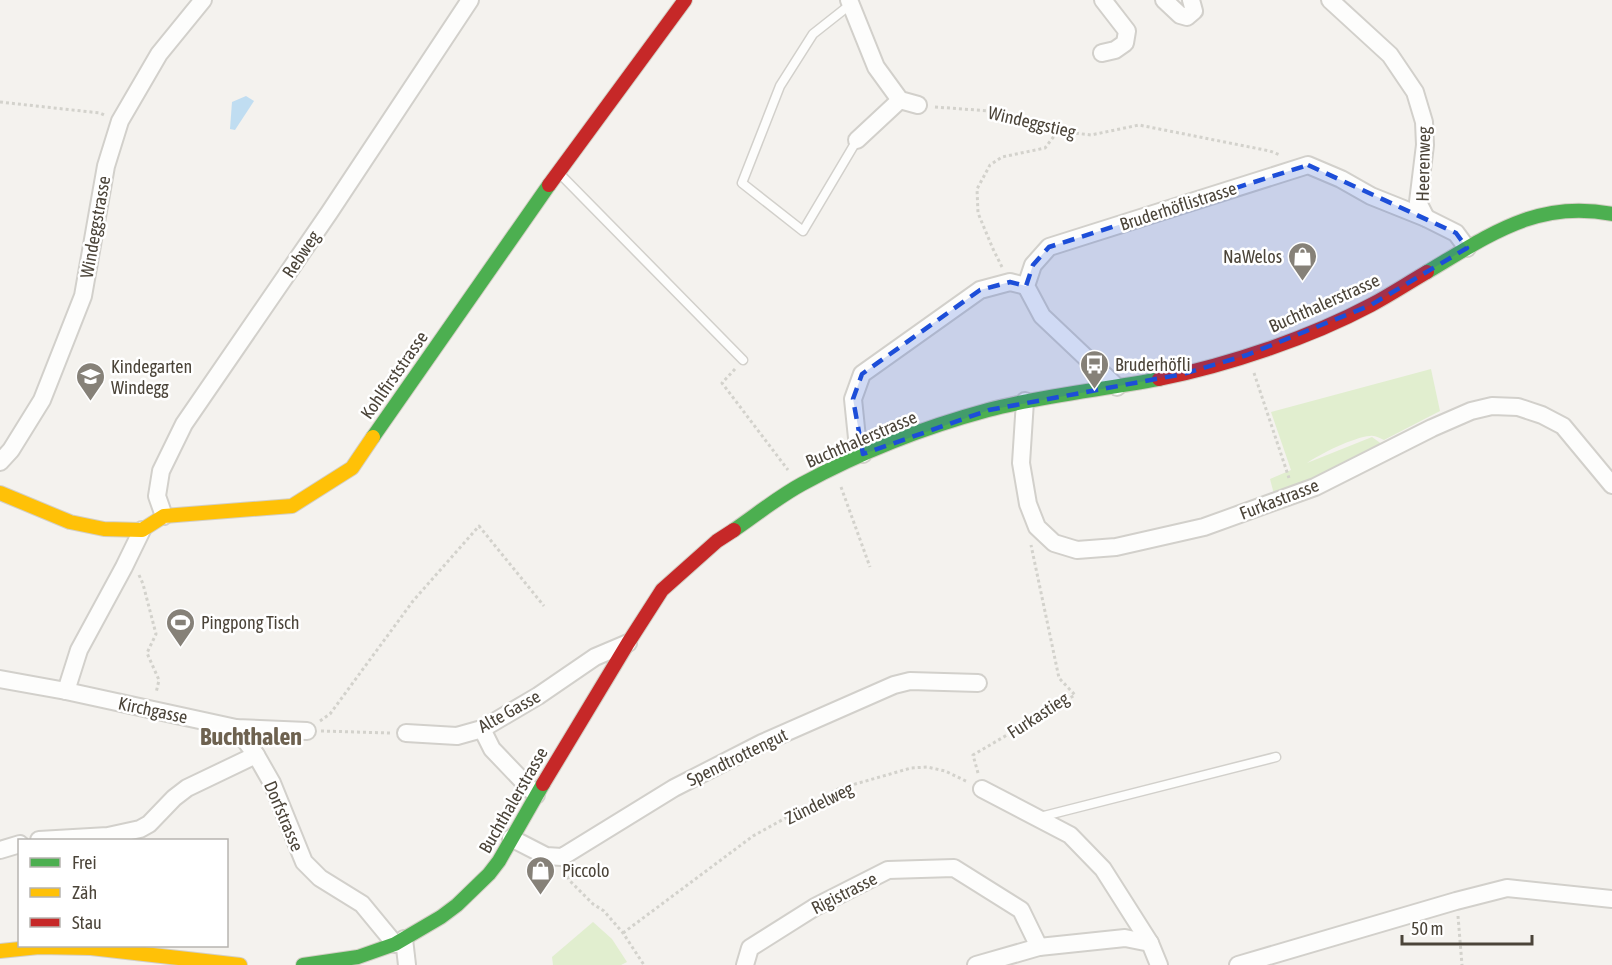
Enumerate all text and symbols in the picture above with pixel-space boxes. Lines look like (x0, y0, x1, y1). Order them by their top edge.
street label: Windeggstieg (986, 102, 1078, 142)
street label: Heerenweg (1412, 126, 1434, 202)
street label: Windeggstrasse (76, 174, 114, 280)
street label: Bruderhöflistrasse (1117, 177, 1239, 235)
street label: Rebweg (278, 226, 324, 281)
shop icon: NaWelos (1287, 240, 1319, 282)
place label: NaWelos (1223, 246, 1282, 267)
street label: Buchthalerstrasse (1266, 269, 1382, 337)
street label: Kohlfirststrasse (356, 327, 432, 423)
bus stop icon: Bruderhöfli (1078, 348, 1110, 390)
place label: Bruderhöfli (1115, 354, 1191, 375)
place label: Kindegarten Windegg (111, 356, 192, 398)
school or university icon: Kindegarten Windegg (74, 360, 106, 402)
street label: Buchthalerstrasse (802, 406, 920, 472)
street label: Furkastrasse (1236, 474, 1322, 524)
sports icon: Pingpong Tisch (164, 606, 196, 648)
place label: Pingpong Tisch (201, 612, 299, 633)
street label: Alte Gasse (474, 685, 544, 737)
street label: Furkastieg (1003, 687, 1073, 743)
street label: Kirchgasse (116, 692, 190, 728)
district label: Buchthalen (200, 723, 302, 750)
street label: Spendtrottengut (683, 724, 791, 790)
street label: Buchthalerstrasse (474, 743, 552, 857)
street label: Zündelweg (781, 777, 857, 829)
street label: Dorfstrasse (260, 778, 308, 854)
legend (18, 839, 228, 947)
text: Frei (72, 852, 97, 873)
shop icon: Piccolo (525, 854, 557, 896)
place label: Piccolo (562, 860, 609, 881)
street label: Rigistrasse (808, 868, 880, 918)
text: Zäh (72, 882, 97, 903)
scale bar (1402, 908, 1532, 946)
text: Stau (72, 912, 102, 933)
text: 50 m (1411, 918, 1443, 939)

